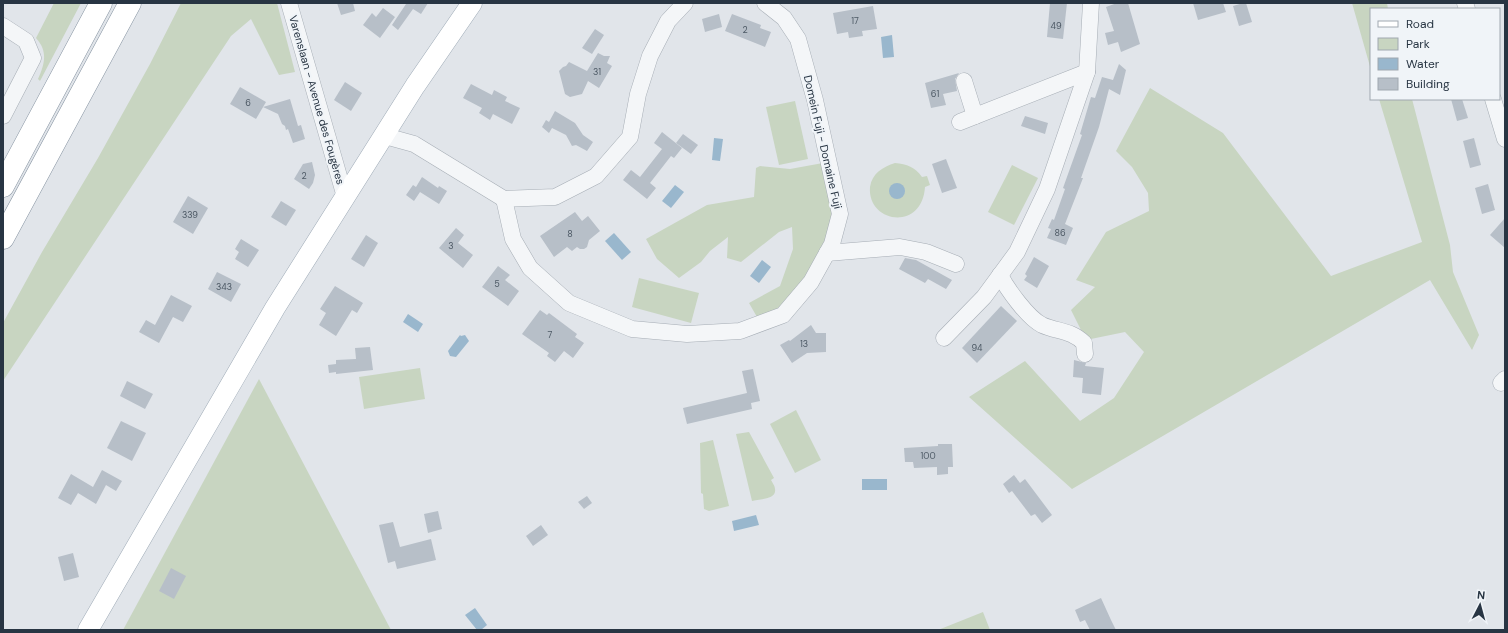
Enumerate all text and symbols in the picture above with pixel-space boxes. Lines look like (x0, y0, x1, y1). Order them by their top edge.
legend (1370, 8, 1500, 100)
street label: Varenslaan - Avenue des Fougères (286, 14, 348, 186)
house number: 17 (851, 15, 859, 27)
text: Road (1406, 16, 1434, 32)
house number: 49 (1050, 20, 1062, 32)
house number: 2 (742, 24, 748, 36)
text: Park (1406, 36, 1430, 52)
text: Water (1406, 56, 1440, 72)
house number: 31 (593, 66, 601, 78)
street label: Domein Fuji - Domaine Fuji (801, 74, 845, 210)
text: Building (1406, 76, 1450, 92)
house number: 61 (931, 88, 939, 100)
house number: 6 (245, 97, 251, 109)
house number: 2 (301, 170, 307, 182)
house number: 339 (182, 209, 198, 221)
house number: 86 (1054, 227, 1066, 239)
house number: 8 (567, 228, 573, 240)
house number: 3 (448, 240, 454, 252)
house number: 5 (494, 278, 500, 290)
house number: 343 (216, 281, 232, 293)
house number: 7 (548, 329, 553, 341)
house number: 13 (800, 338, 808, 350)
house number: 94 (971, 342, 983, 354)
house number: 100 (920, 450, 936, 462)
north arrow (1460, 585, 1500, 625)
text: N (1476, 588, 1486, 602)

